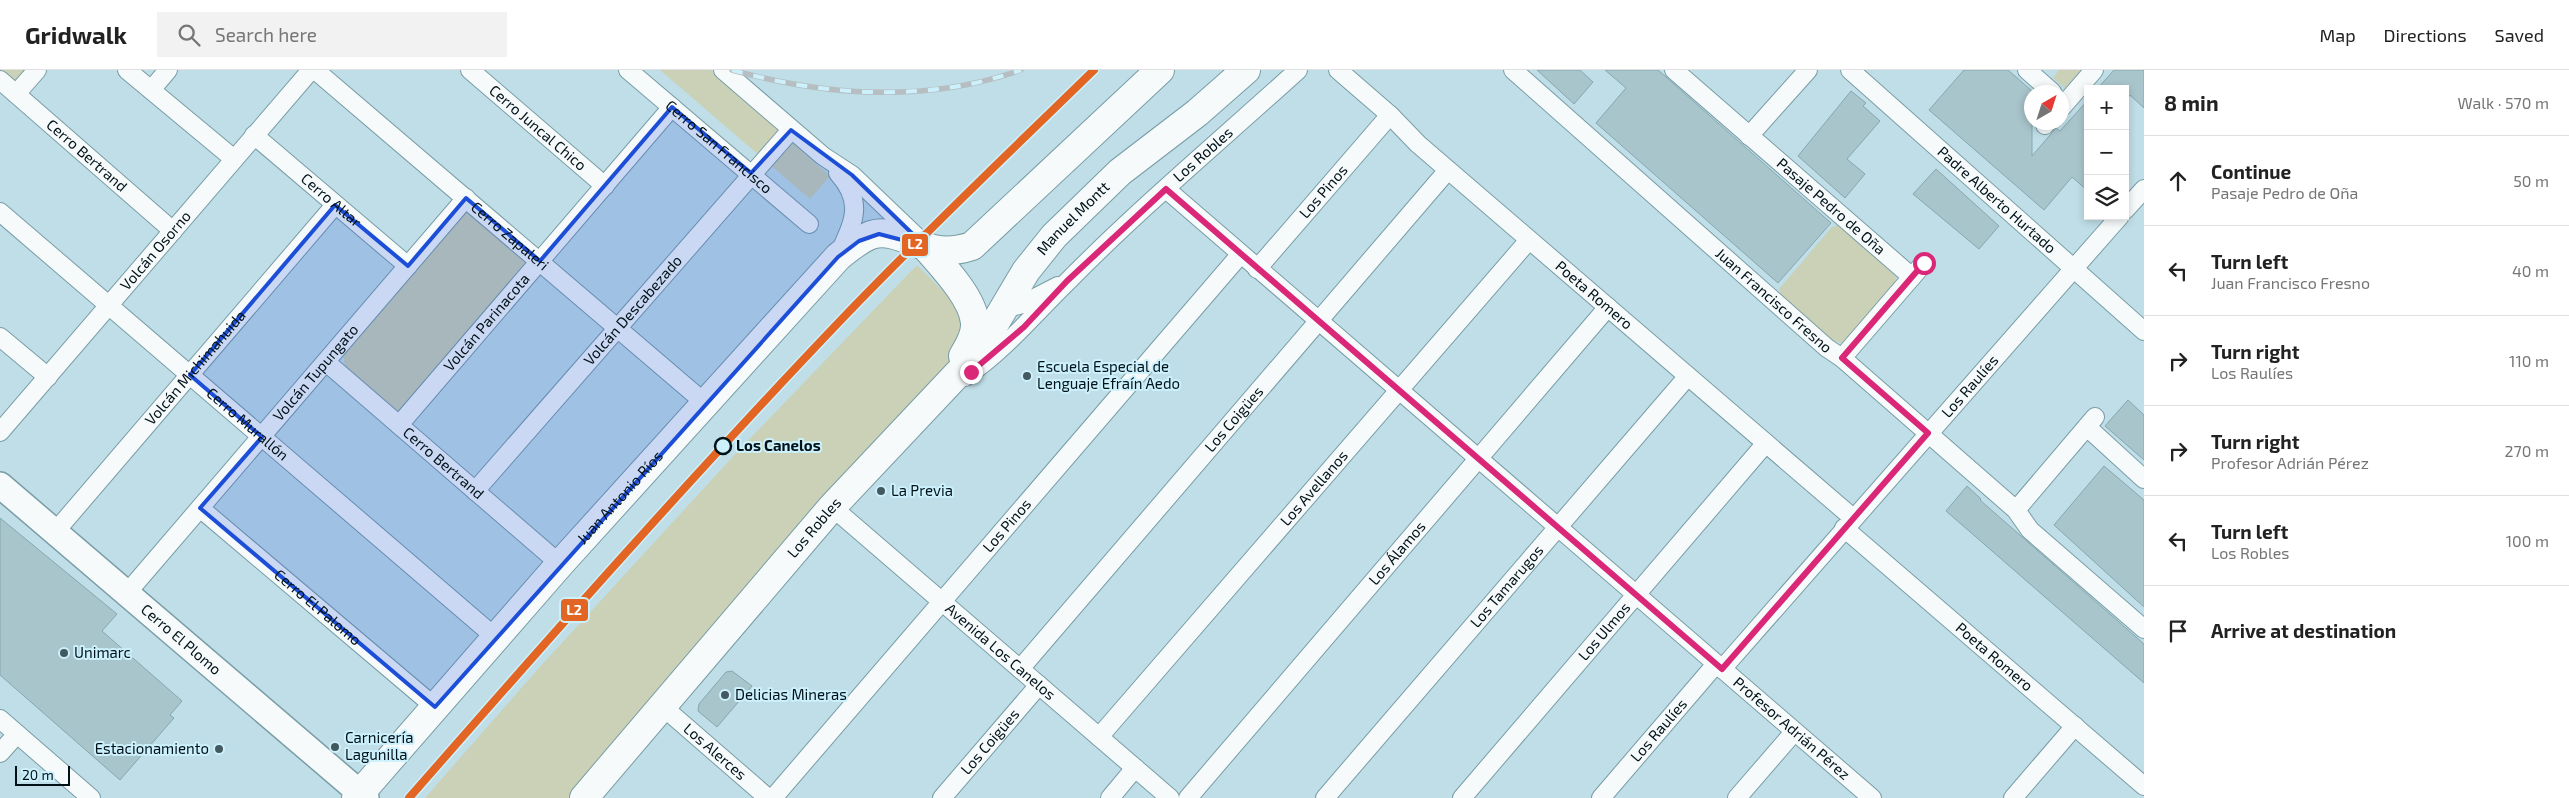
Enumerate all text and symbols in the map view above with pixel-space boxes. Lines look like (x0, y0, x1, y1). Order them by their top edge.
search box (157, 12, 507, 57)
text: Gridwalk (25, 20, 127, 49)
icon: search (175, 21, 203, 49)
text: Search here (215, 23, 317, 46)
text: Map (2319, 24, 2356, 46)
text: Directions (2384, 24, 2467, 46)
text: Saved (2495, 24, 2544, 46)
street label: Cerro Juncal Chico (486, 81, 590, 174)
north arrow (2024, 85, 2069, 130)
map controls (2084, 85, 2129, 220)
button: + (2084, 85, 2129, 130)
text: 8 min (2164, 90, 2219, 115)
text: Walk · 570 m (2458, 93, 2549, 112)
street label: Cerro San Francisco (662, 96, 776, 197)
street label: Cerro Bertrand (43, 115, 131, 195)
street label: Los Robles (1169, 123, 1236, 185)
button: − (2084, 130, 2129, 175)
street label: Padre Alberto Hurtado (1934, 142, 2060, 257)
street label: Pasaje Pedro de Oña (1774, 154, 1890, 258)
text: Continue (2211, 160, 2291, 183)
street label: Los Pinos (1295, 161, 1351, 222)
icon: ahead (2164, 167, 2192, 195)
street label: Cerro Altar (298, 169, 365, 230)
text: 50 m (2513, 171, 2549, 190)
button: layers (2084, 175, 2129, 220)
street label: Manuel Montt (1032, 177, 1113, 258)
text: Pasaje Pedro de Oña (2211, 183, 2358, 202)
street label: Cerro Zapaleri (468, 197, 553, 274)
street label: Volcán Osorno (116, 207, 194, 293)
line badge: L2 (901, 233, 929, 257)
text: L2 (907, 235, 923, 252)
street label: Juan Francisco Fresno (1712, 244, 1836, 356)
text: Turn left (2211, 250, 2288, 273)
street label: Volcán Descabezado (579, 251, 685, 368)
route start (1913, 252, 1936, 275)
street label: Poeta Romero (1552, 256, 1637, 333)
icon: left (2164, 257, 2192, 285)
text: 40 m (2512, 261, 2549, 280)
street label: Volcán Parinacota (439, 269, 533, 374)
text: Juan Francisco Fresno (2211, 273, 2370, 292)
street label: Volcán Michimahuida (141, 306, 249, 428)
street label: Volcán Tupungato (269, 320, 362, 424)
text: Turn right (2211, 340, 2299, 363)
icon: right (2164, 347, 2192, 375)
street label: Los Raulíes (1937, 351, 2002, 421)
text: 110 m (2509, 351, 2549, 370)
place label: Escuela Especial de Lenguaje Efraín Aedo (1037, 357, 1180, 393)
route end (960, 361, 983, 384)
text: Los Raulíes (2211, 363, 2293, 382)
marker: Escuela Especial de Lenguaje Efraín Aedo (1021, 370, 1033, 382)
street label: Los Coigües (1200, 382, 1267, 455)
street label: Cerro Murallón (203, 383, 293, 464)
street label: Cerro Bertrand (400, 423, 488, 502)
text: Turn right (2211, 430, 2299, 453)
place label: Los Canelos (736, 436, 821, 454)
marker: Los Canelos (714, 437, 732, 455)
icon: right (2164, 437, 2192, 465)
text: 270 m (2505, 441, 2549, 460)
street label: Los Avellanos (1276, 446, 1351, 529)
street label: Juan Antonio Ríos (573, 447, 666, 547)
text: Profesor Adrián Pérez (2211, 453, 2369, 472)
place label: La Previa (891, 481, 953, 499)
marker: La Previa (875, 485, 887, 497)
street label: Los Robles (783, 493, 844, 561)
street label: Los Pinos (978, 495, 1034, 556)
street label: Los Álamos (1364, 517, 1429, 588)
text: Turn left (2211, 520, 2288, 543)
icon: left (2164, 527, 2192, 555)
text: 100 m (2506, 531, 2549, 550)
street label: Los Tamarugos (1466, 541, 1547, 631)
text: Los Robles (2211, 543, 2289, 562)
street label: Cerro El Palomo (271, 565, 365, 649)
line badge: L2 (560, 598, 589, 622)
street label: Los Ulmos (1574, 598, 1634, 664)
street label: Avenida Los Canelos (942, 599, 1059, 703)
street label: Cerro El Plomo (138, 600, 225, 678)
text: L2 (566, 601, 582, 618)
icon: arrive (2164, 617, 2192, 645)
street label: Poeta Romero (1953, 618, 2037, 694)
text: Arrive at destination (2211, 619, 2396, 642)
place label: Unimarc (74, 643, 131, 661)
marker: Unimarc (58, 647, 70, 659)
street label: Profesor Adrián Pérez (1730, 673, 1854, 783)
place label: Delicias Mineras (735, 685, 847, 703)
marker: Delicias Mineras (719, 689, 731, 701)
street label: Los Raulíes (1626, 695, 1690, 765)
street label: Los Coigües (956, 705, 1023, 778)
street label: Los Alerces (680, 719, 751, 783)
place label: Carnicería Lagunilla (345, 728, 414, 763)
place label: Estacionamiento (95, 739, 209, 757)
marker: Carnicería Lagunilla (329, 741, 341, 753)
marker: Estacionamiento (213, 743, 225, 755)
scale bar (15, 763, 70, 786)
text: 20 m (22, 766, 54, 783)

